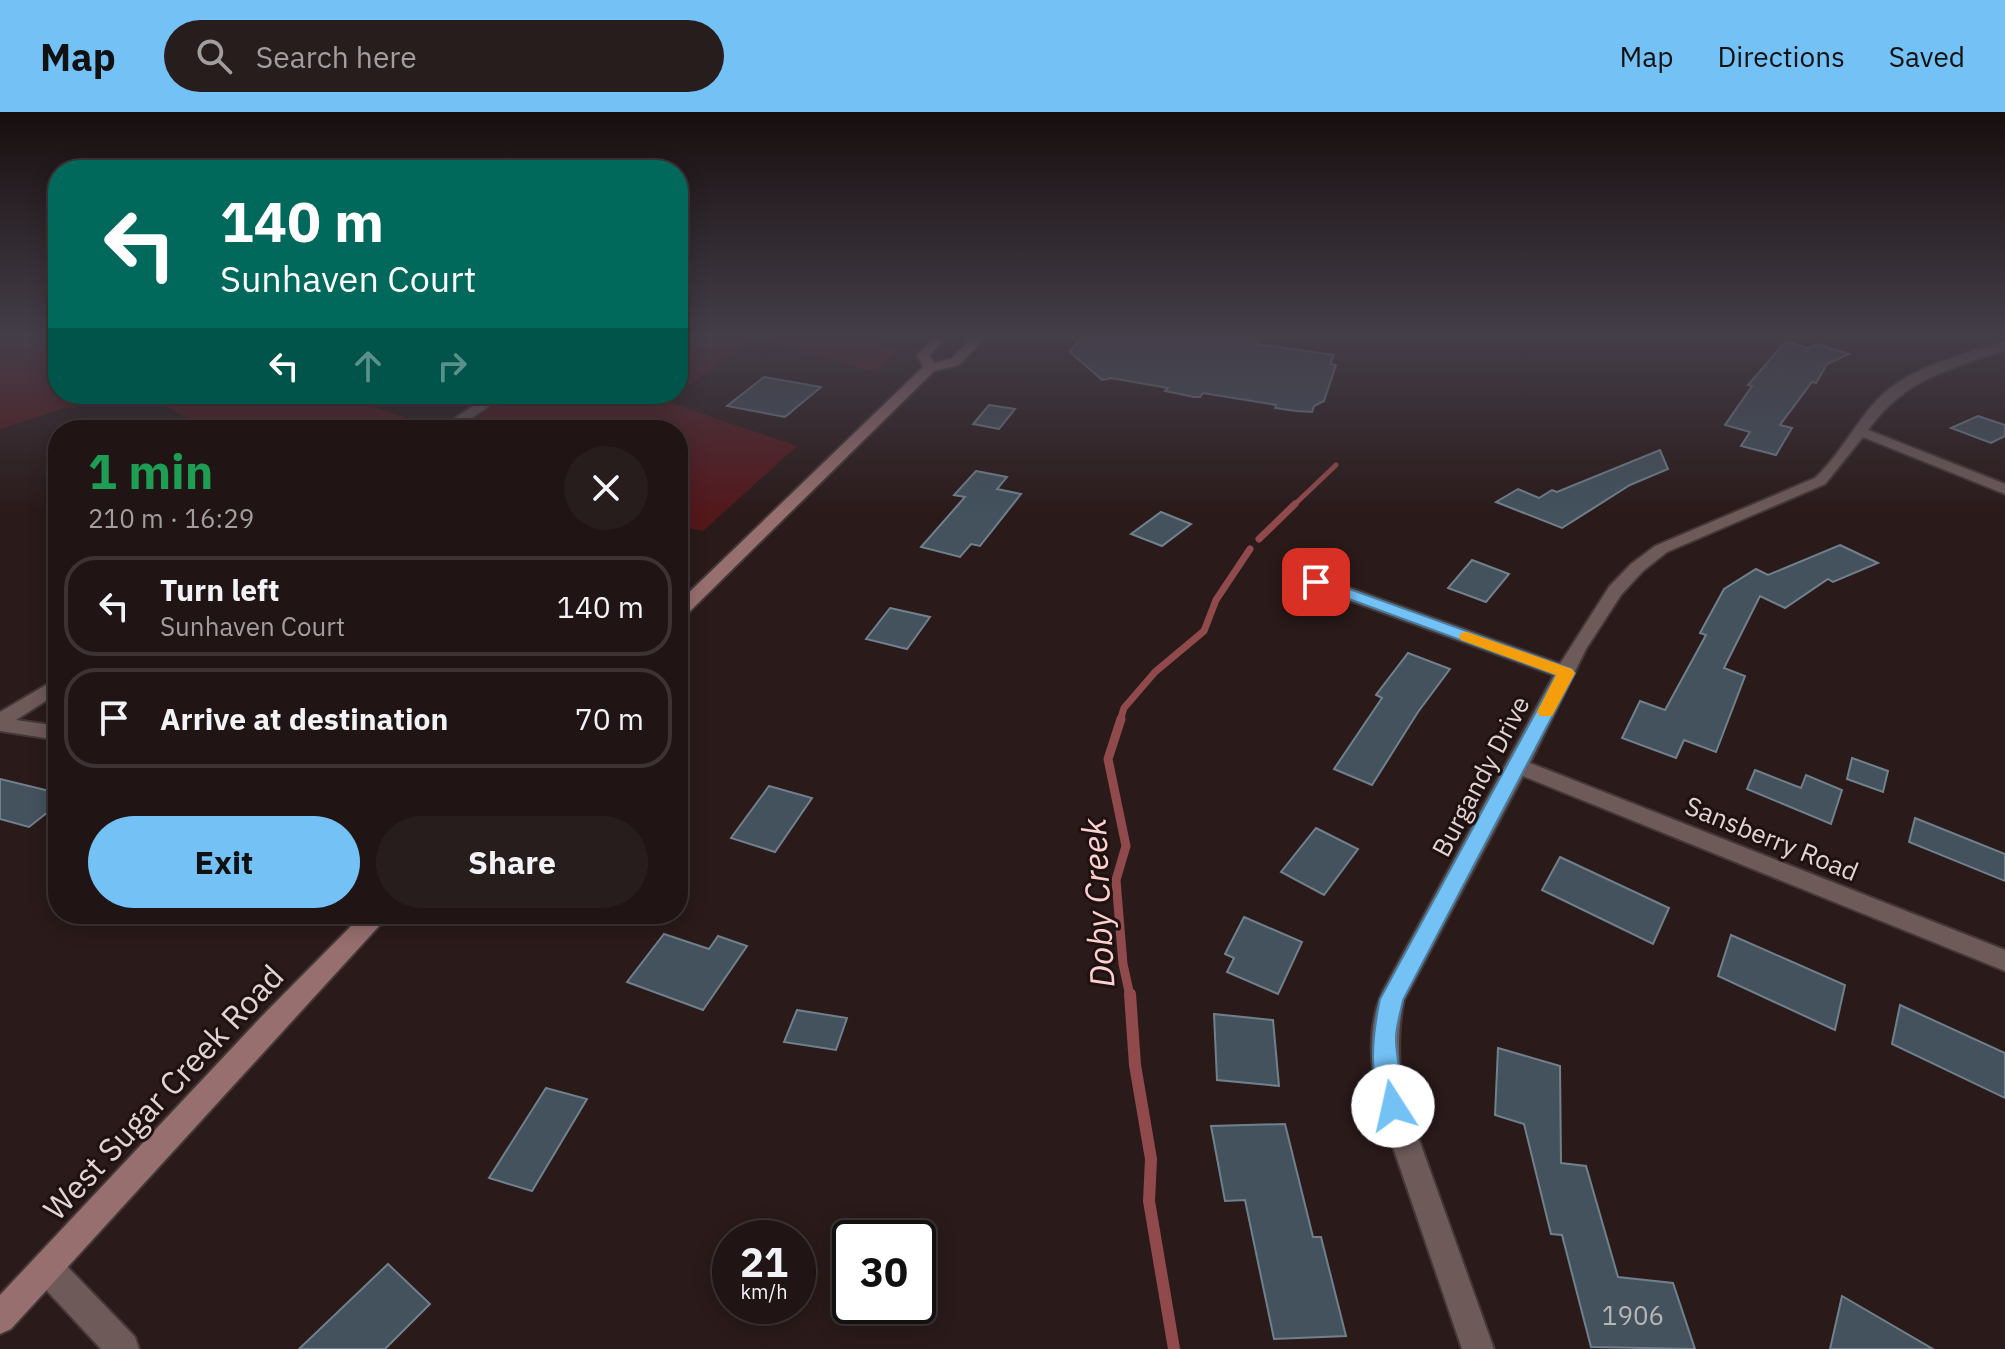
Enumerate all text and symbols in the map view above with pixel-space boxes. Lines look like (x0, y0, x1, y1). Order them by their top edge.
search box (164, 20, 724, 92)
text: Map (40, 32, 116, 81)
icon: search (192, 34, 236, 78)
text: Search here (256, 37, 417, 76)
text: Map (1619, 38, 1673, 75)
text: Directions (1717, 38, 1845, 75)
text: Saved (1889, 38, 1965, 75)
text: 140 m (220, 185, 384, 257)
icon: left (88, 192, 192, 296)
text: Sunhaven Court (220, 255, 476, 302)
icon: left (262, 344, 306, 388)
icon: ahead (346, 344, 390, 388)
icon: right (430, 344, 474, 388)
text: 1 min (88, 440, 213, 502)
button: close (564, 446, 648, 530)
text: 210 m · 16:29 (88, 501, 254, 535)
pin (1282, 548, 1350, 616)
icon: arrive (1294, 560, 1338, 604)
text: Turn left (160, 570, 279, 609)
icon: left (92, 584, 136, 628)
text: 140 m (557, 587, 644, 626)
text: Sunhaven Court (160, 609, 345, 643)
street label: Burgandy Drive (1423, 690, 1537, 862)
icon: arrive (92, 696, 136, 740)
text: Arrive at destination (160, 699, 448, 738)
text: 70 m (575, 699, 644, 738)
street label: Sansberry Road (1680, 788, 1864, 888)
button: Exit (88, 816, 360, 908)
button: Share (376, 816, 648, 908)
water label: Doby Creek (1071, 816, 1123, 989)
street label: West Sugar Creek Road (34, 955, 292, 1229)
position arrow (1351, 1064, 1435, 1148)
speed limit sign: 30 (832, 1220, 936, 1324)
text: 21 (740, 1236, 788, 1288)
text: km/h (740, 1278, 788, 1305)
house number: 1906 (1602, 1298, 1664, 1332)

